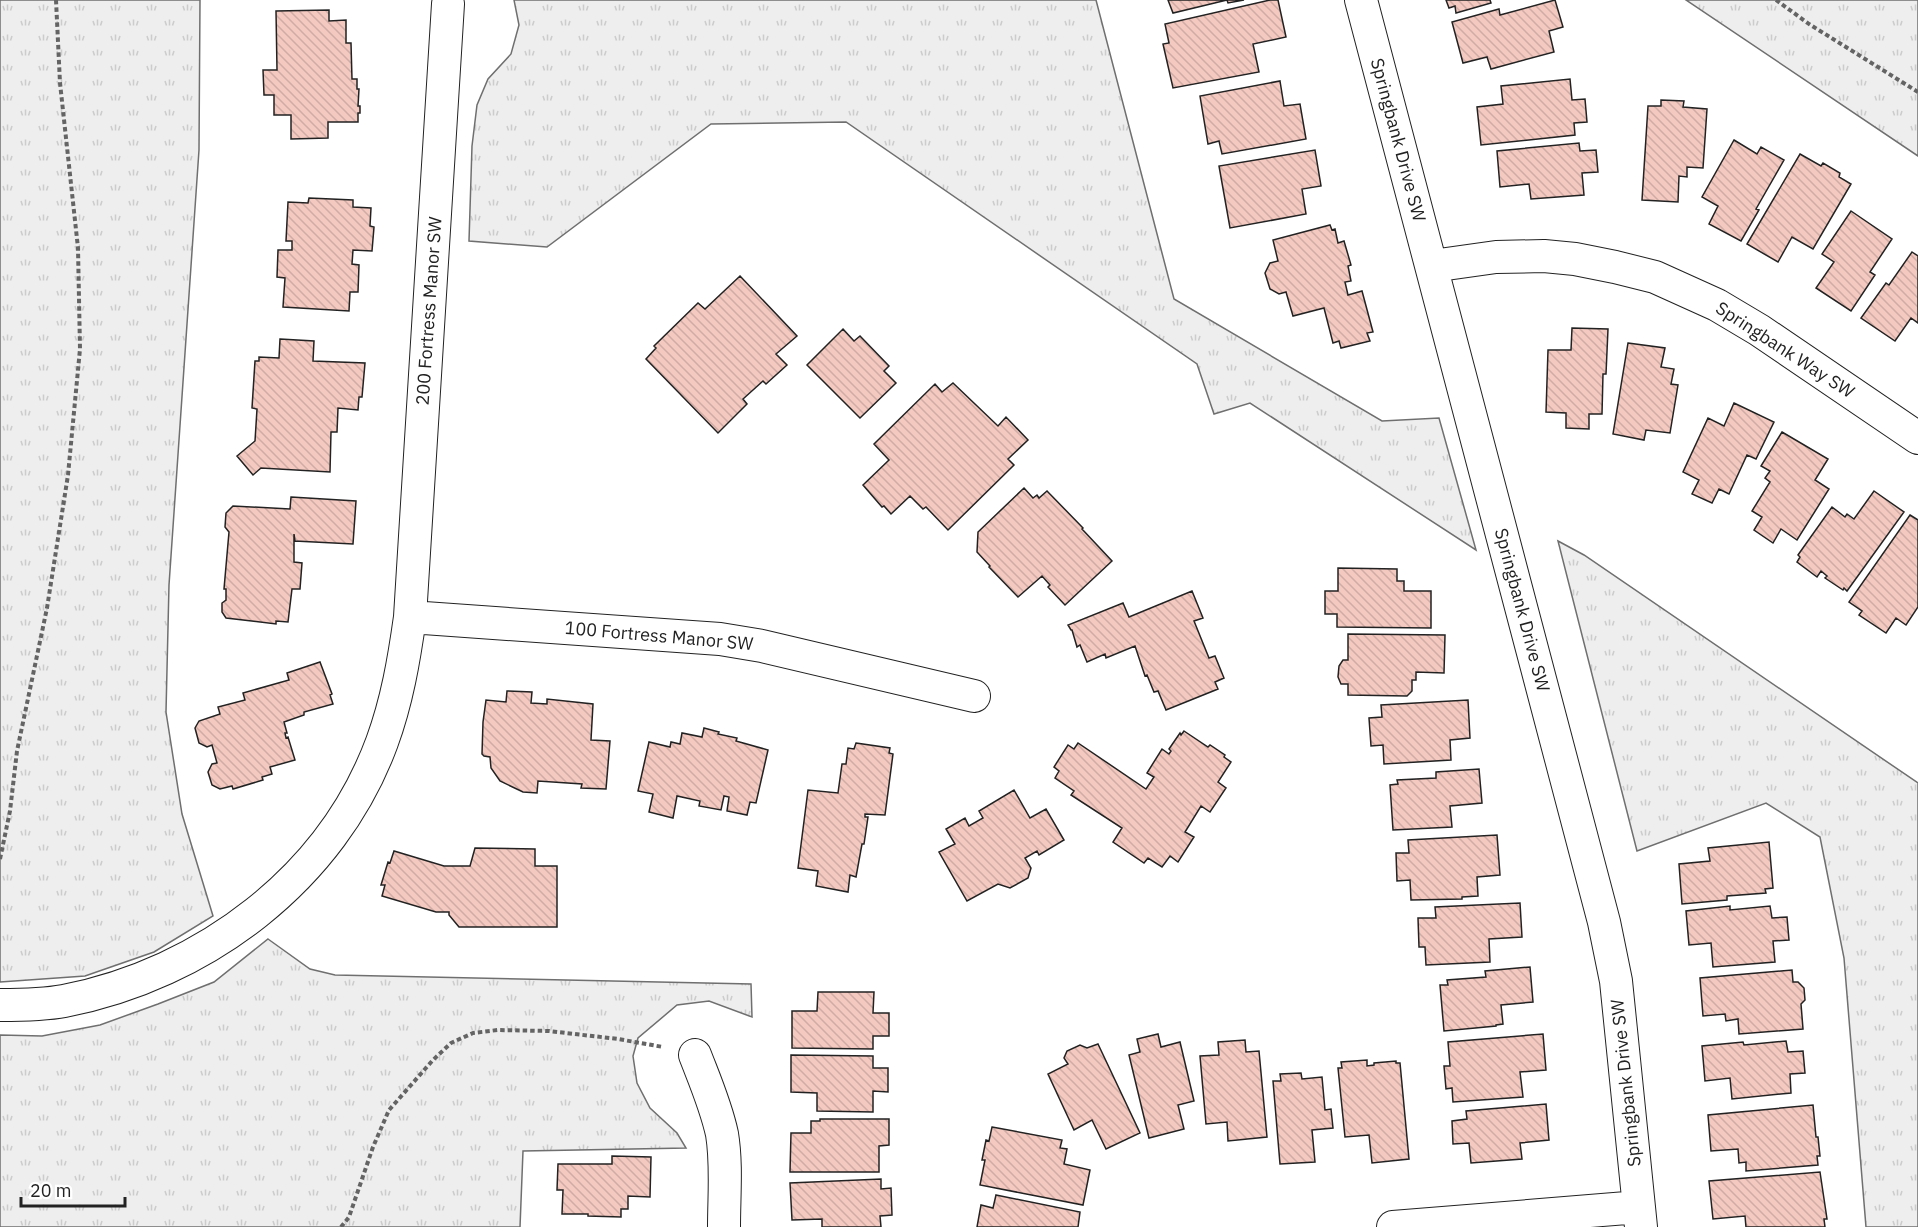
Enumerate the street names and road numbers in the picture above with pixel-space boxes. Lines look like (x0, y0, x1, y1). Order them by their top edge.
street label: Springbank Drive SW (1366, 56, 1431, 224)
street label: 200 Fortress Manor SW (410, 216, 447, 406)
street label: Springbank Way SW (1712, 296, 1859, 403)
street label: Springbank Drive SW (1490, 526, 1555, 694)
street label: 100 Fortress Manor SW (564, 616, 754, 655)
street label: Springbank Drive SW (1605, 998, 1646, 1168)

